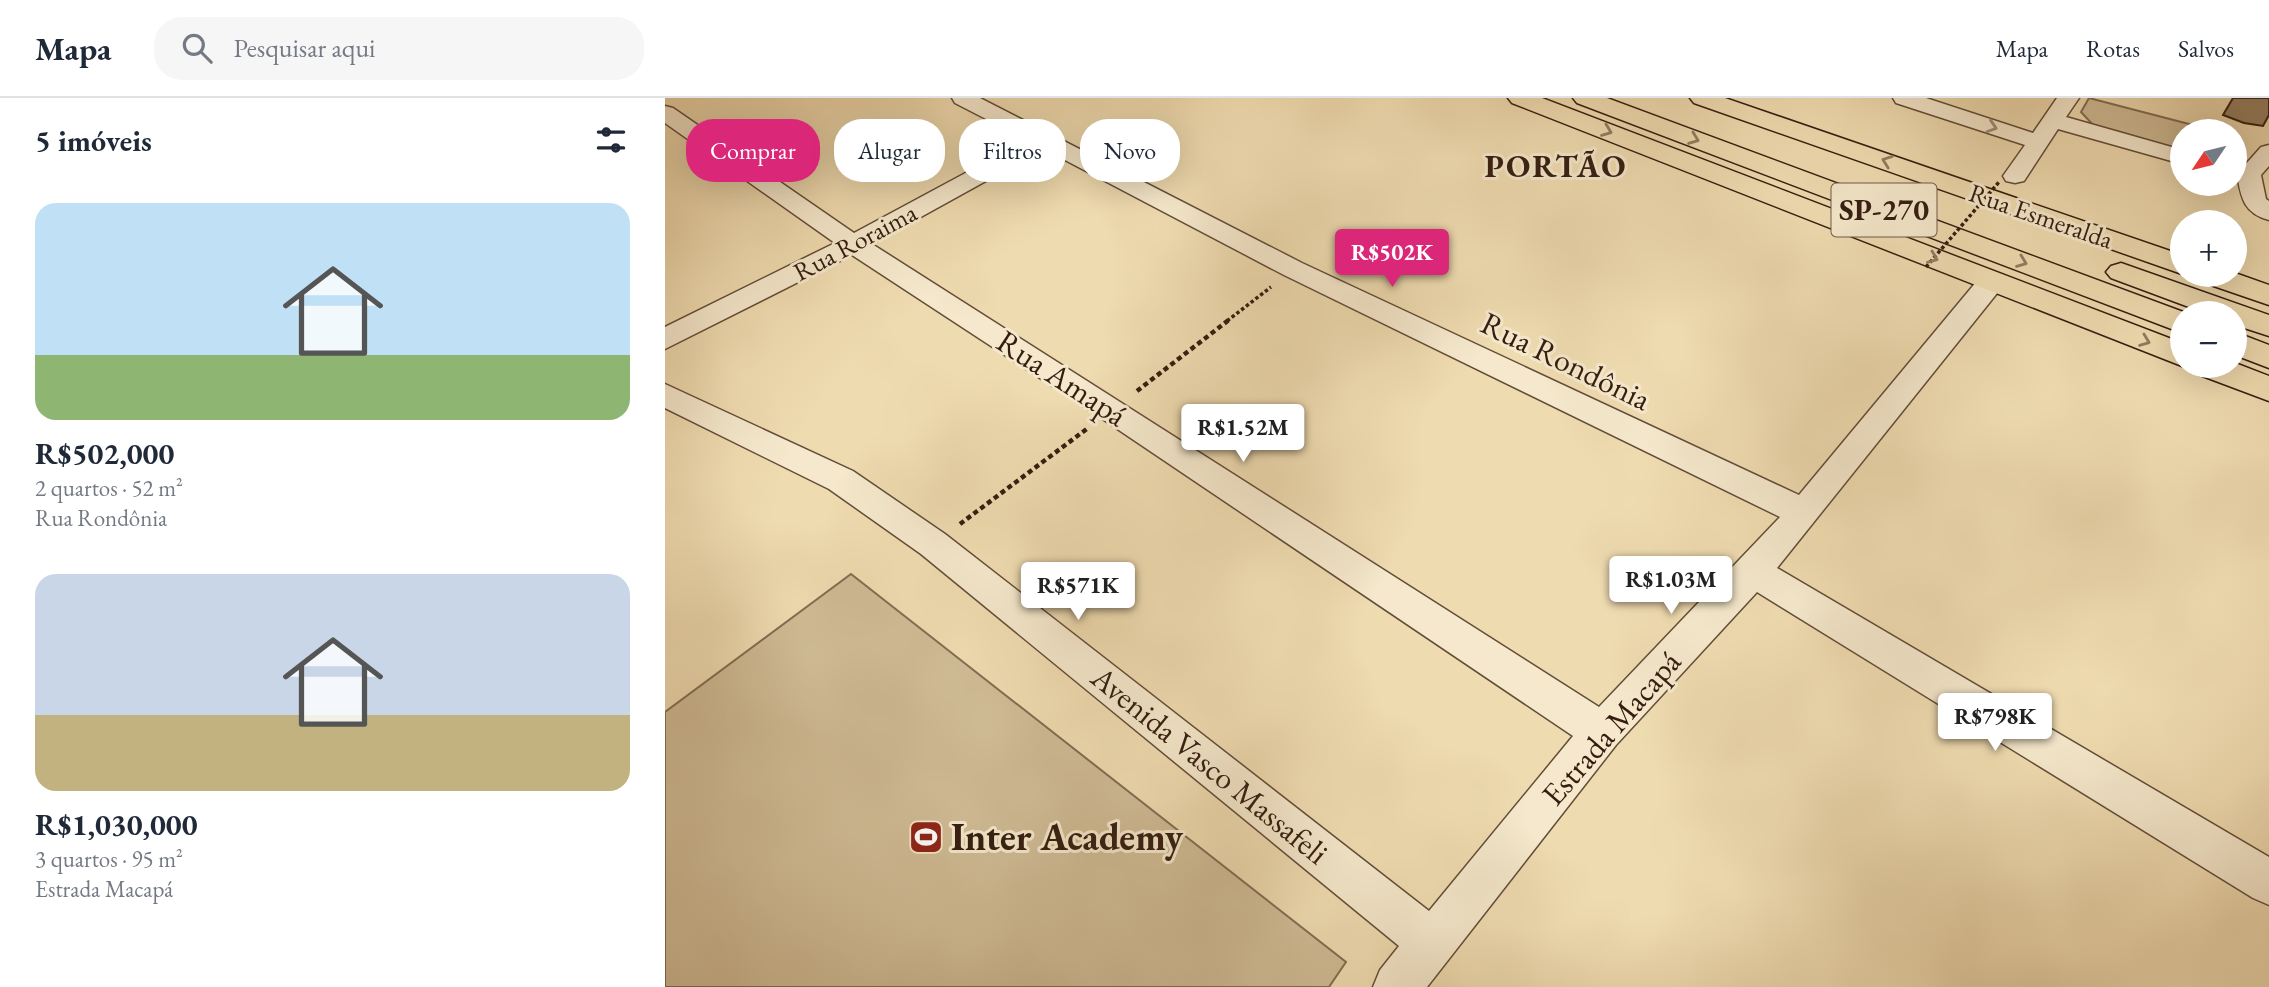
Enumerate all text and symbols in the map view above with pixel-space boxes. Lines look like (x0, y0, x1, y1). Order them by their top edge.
search box (154, 17, 644, 80)
text: Mapa (35, 27, 112, 70)
icon: search (178, 29, 216, 67)
text: Pesquisar aqui (234, 31, 376, 65)
text: Mapa (1996, 33, 2048, 64)
text: Rotas (2086, 33, 2140, 64)
text: Salvos (2178, 33, 2234, 64)
chip: Comprar (686, 119, 820, 182)
chip: Alugar (834, 119, 945, 182)
chip: Filtros (959, 119, 1066, 182)
chip: Novo (1080, 119, 1180, 182)
one-way arrow (1986, 119, 1998, 133)
north arrow (2170, 119, 2247, 196)
map controls (2170, 119, 2247, 378)
text: 5 imóveis (35, 121, 152, 160)
icon: filters (592, 121, 630, 159)
one-way arrow (1600, 123, 1612, 137)
one-way arrow (1688, 131, 1700, 145)
district label: PORTÃO (1484, 145, 1628, 187)
one-way arrow (1881, 155, 1893, 169)
street label: Rua Esmeralda (1965, 175, 2118, 257)
road number: SP-270 (1831, 184, 1937, 236)
street label: Rua Roraima (787, 195, 923, 289)
button: + (2170, 210, 2247, 287)
pin: R$502K (1335, 230, 1449, 289)
text: R$502K (1351, 237, 1433, 267)
icon: home (270, 248, 396, 374)
one-way arrow (1927, 249, 1939, 263)
one-way arrow (2016, 254, 2028, 268)
button: − (2170, 301, 2247, 378)
street label: Rua Rondônia (1474, 302, 1658, 420)
street label: Rua Amapá (989, 320, 1135, 436)
one-way arrow (2138, 332, 2150, 346)
pin: R$1.52M (1178, 404, 1308, 464)
text: R$1.52M (1197, 412, 1289, 442)
text: R$502,000 (35, 434, 174, 473)
text: 2 quartos · 52 m² (35, 473, 183, 503)
text: Rua Rondônia (35, 503, 167, 533)
pin: R$1.03M (1606, 556, 1736, 616)
pin: R$571K (1021, 562, 1135, 622)
text: R$1.03M (1625, 564, 1717, 594)
text: R$571K (1037, 570, 1119, 600)
icon: home (270, 619, 396, 745)
street label: Estrada Macapá (1532, 642, 1690, 814)
street label: Avenida Vasco Massafeli (1082, 656, 1337, 874)
pin: R$798K (1938, 694, 2052, 753)
text: R$798K (1954, 701, 2036, 731)
text: R$1,030,000 (35, 805, 198, 844)
place label: Inter Academy (951, 812, 1184, 861)
sports icon: Inter Academy (907, 818, 945, 856)
text: 3 quartos · 95 m² (35, 844, 183, 874)
text: Estrada Macapá (35, 874, 173, 904)

